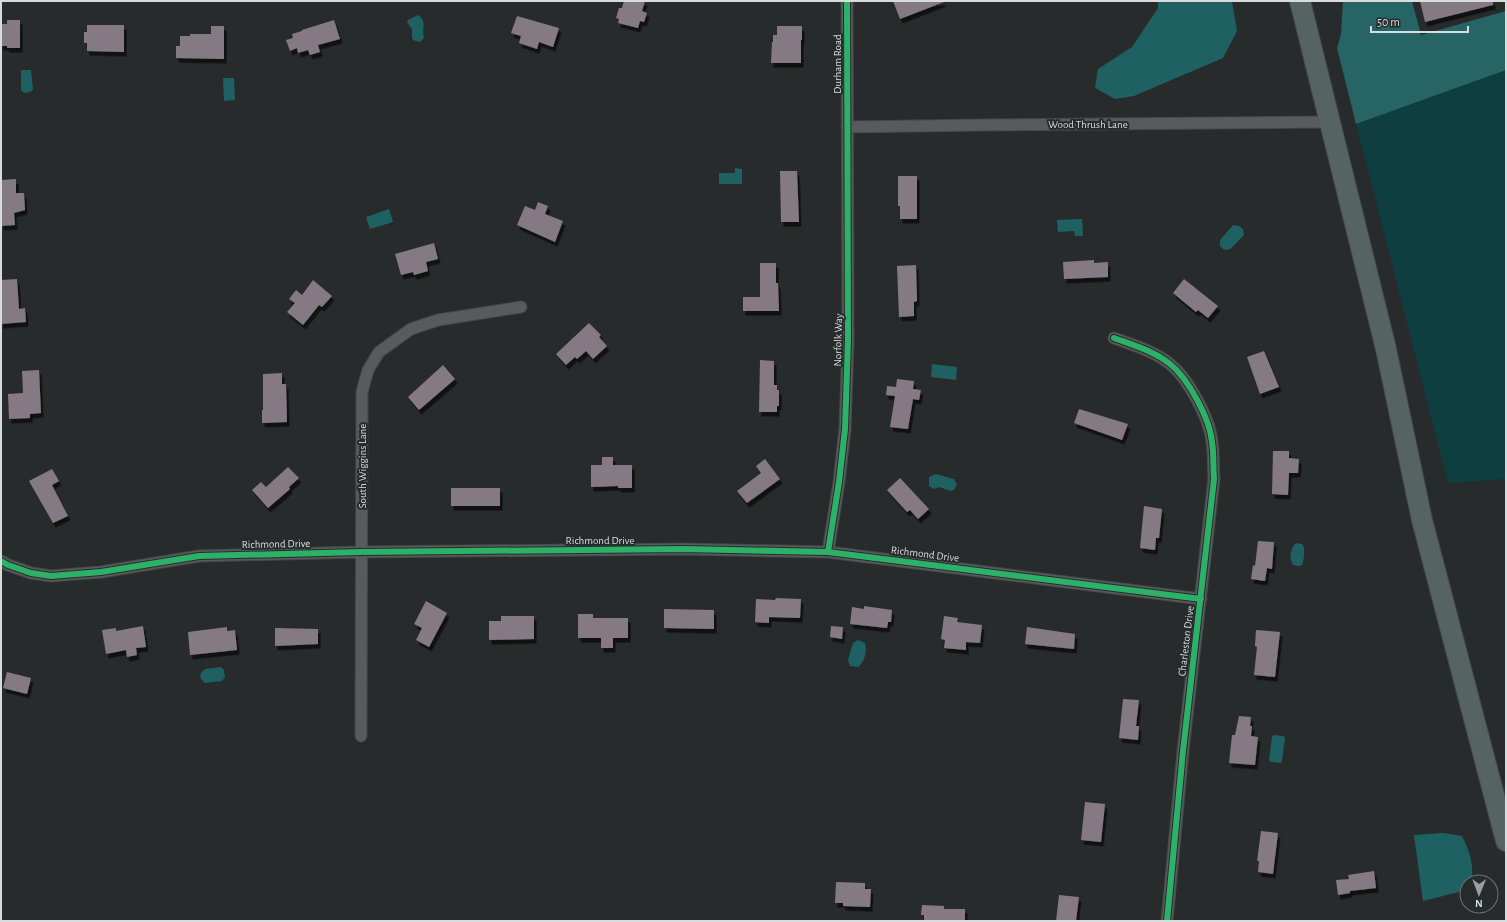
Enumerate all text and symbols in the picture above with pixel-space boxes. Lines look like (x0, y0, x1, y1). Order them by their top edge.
scale bar (1371, 8, 1468, 34)
text: 50 m (1377, 16, 1400, 28)
street label: Durham Road (832, 34, 843, 94)
street label: Wood Thrush Lane (1048, 119, 1128, 130)
street label: Norfolk Way (832, 313, 844, 367)
street label: South Wiggins Lane (357, 424, 368, 508)
street label: Richmond Drive (566, 535, 634, 546)
street label: Richmond Drive (242, 538, 310, 550)
street label: Richmond Drive (890, 544, 960, 564)
street label: Charleston Drive (1176, 605, 1196, 677)
north arrow (1459, 874, 1499, 914)
text: N (1475, 898, 1483, 909)

